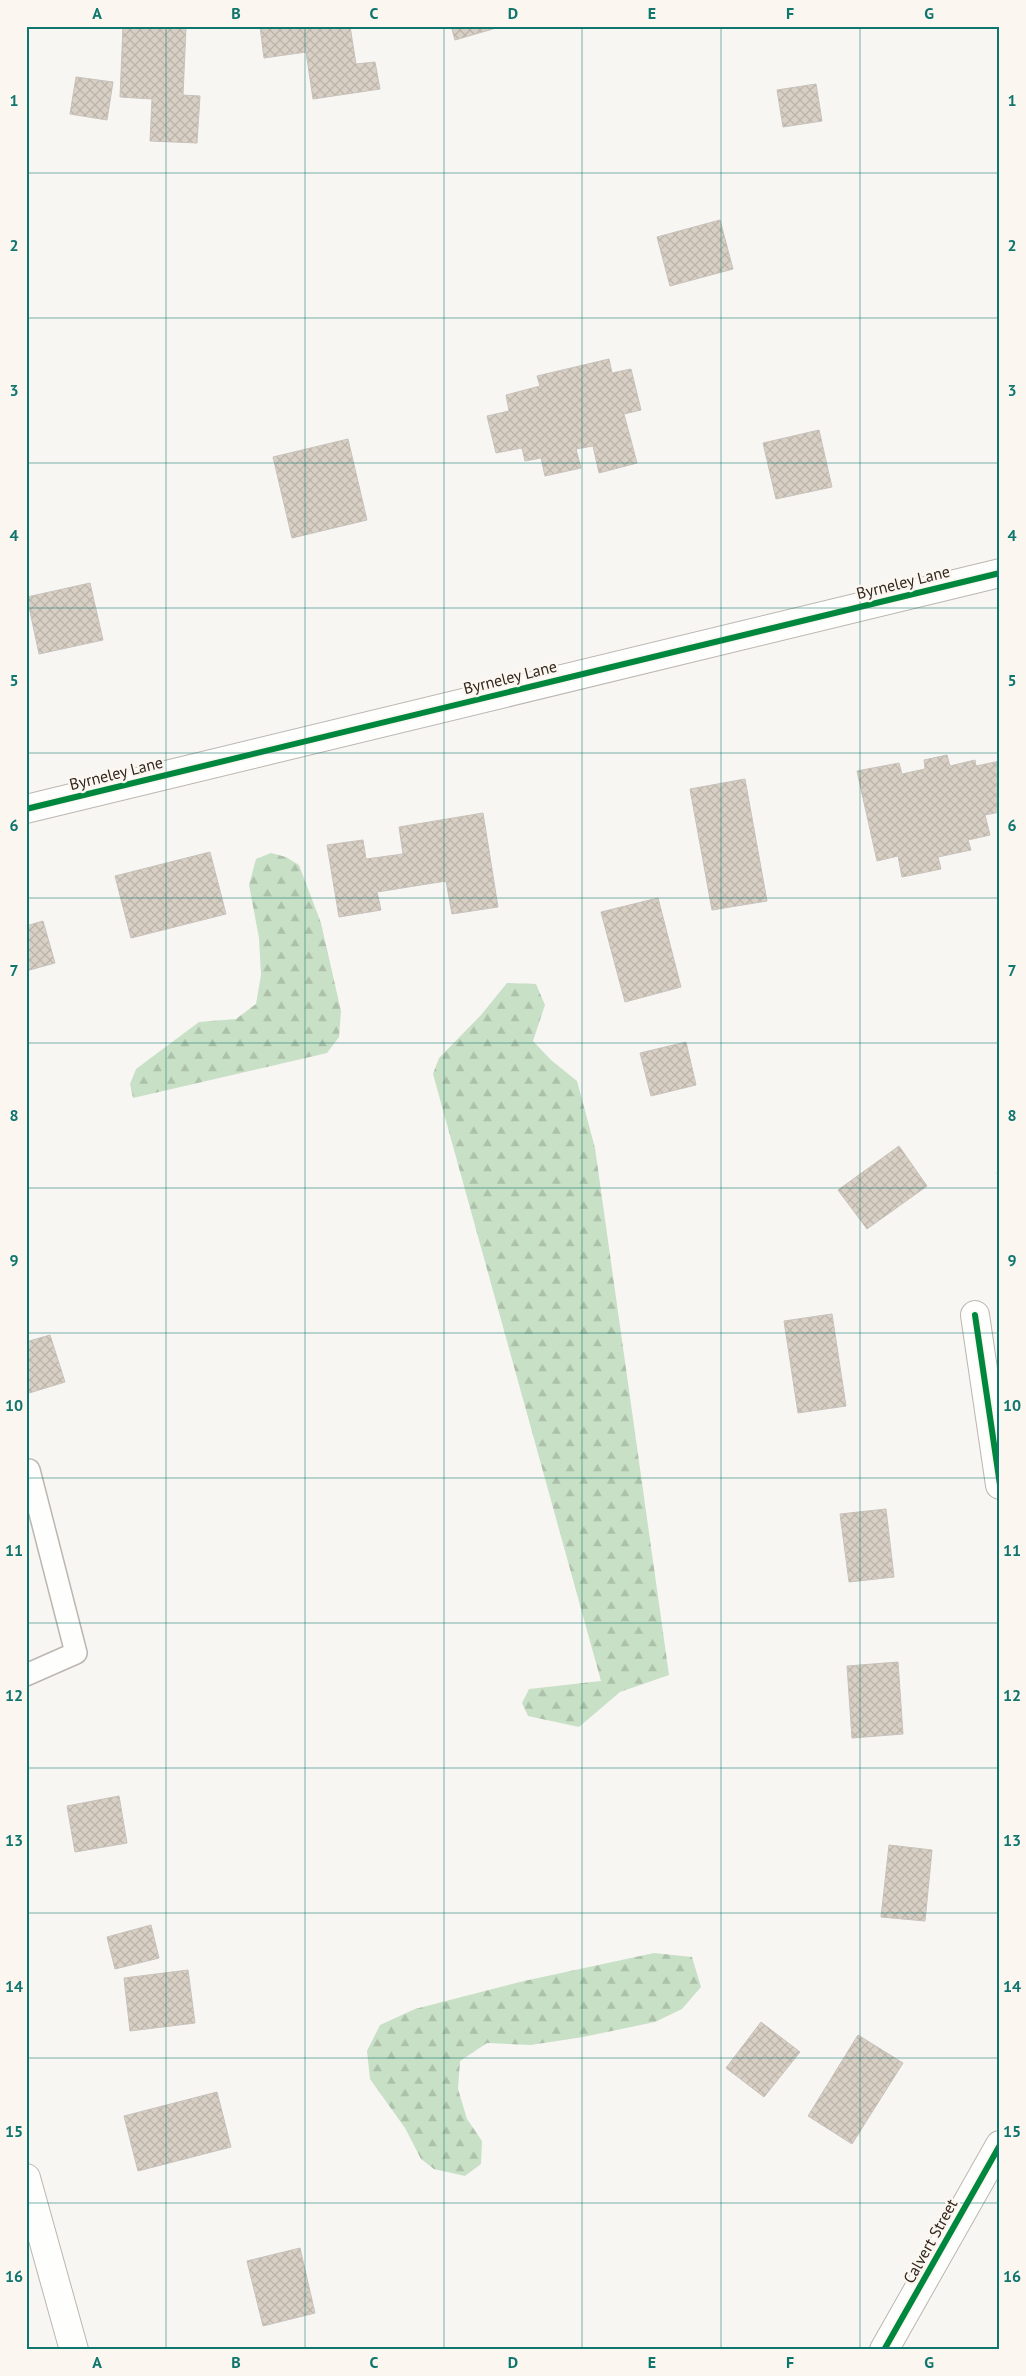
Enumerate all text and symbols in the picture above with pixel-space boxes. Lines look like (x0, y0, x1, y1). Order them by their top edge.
text: A (92, 3, 102, 23)
text: B (231, 3, 241, 23)
text: C (370, 3, 379, 23)
text: D (508, 3, 518, 23)
text: E (648, 3, 656, 23)
text: F (786, 3, 794, 23)
text: G (924, 3, 934, 23)
text: 1 (9, 90, 19, 110)
text: 1 (1007, 90, 1017, 110)
text: 2 (9, 235, 19, 255)
text: 2 (1007, 235, 1017, 255)
text: 3 (9, 380, 19, 400)
text: 3 (1007, 380, 1017, 400)
text: 4 (9, 525, 19, 545)
text: 4 (1007, 525, 1017, 545)
street label: Byrneley Lane (854, 561, 952, 603)
street label: Byrneley Lane (461, 656, 559, 698)
text: 5 (9, 670, 19, 690)
text: 5 (1007, 670, 1017, 690)
street label: Byrneley Lane (67, 752, 165, 794)
text: 6 (9, 815, 19, 835)
text: 6 (1007, 815, 1017, 835)
text: 7 (9, 960, 19, 980)
text: 7 (1007, 960, 1017, 980)
text: 8 (9, 1105, 19, 1125)
text: 8 (1007, 1105, 1017, 1125)
text: 9 (9, 1250, 19, 1270)
text: 9 (1007, 1250, 1017, 1270)
text: 10 (5, 1395, 23, 1415)
text: 10 (1003, 1395, 1021, 1415)
text: 11 (5, 1540, 23, 1560)
text: 11 (1003, 1540, 1021, 1560)
text: 12 (5, 1685, 23, 1705)
text: 12 (1003, 1685, 1021, 1705)
text: 13 (5, 1830, 23, 1850)
text: 13 (1003, 1830, 1021, 1850)
text: 14 (5, 1976, 23, 1996)
text: 14 (1003, 1976, 1021, 1996)
text: 15 (5, 2121, 23, 2141)
text: 15 (1003, 2121, 1021, 2141)
street label: Calvert Street (899, 2195, 962, 2287)
text: 16 (5, 2266, 23, 2286)
text: 16 (1003, 2266, 1021, 2286)
text: A (92, 2352, 102, 2372)
text: B (231, 2352, 241, 2372)
text: C (370, 2352, 379, 2372)
text: D (508, 2352, 518, 2372)
text: E (648, 2352, 656, 2372)
text: F (786, 2352, 794, 2372)
text: G (924, 2352, 934, 2372)

